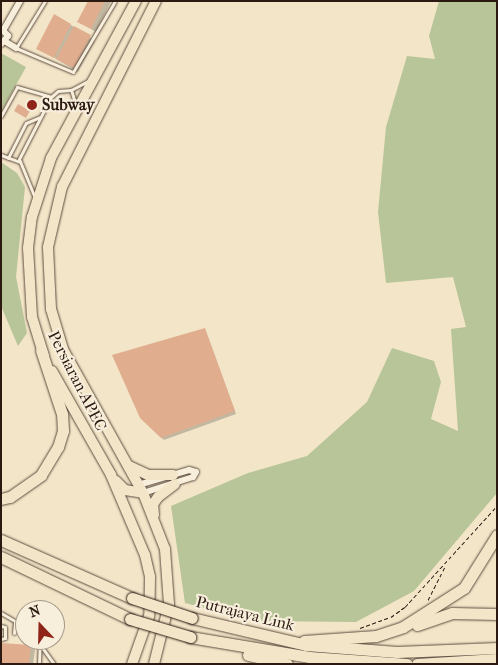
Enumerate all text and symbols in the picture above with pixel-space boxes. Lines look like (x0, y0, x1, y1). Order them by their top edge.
place label: Subway (42, 95, 95, 115)
marker: Subway (26, 99, 38, 111)
street label: Persiaran APEC (44, 328, 110, 434)
street label: Putrajaya Link (194, 592, 296, 636)
north arrow (15, 600, 65, 650)
text: N (27, 602, 43, 621)

